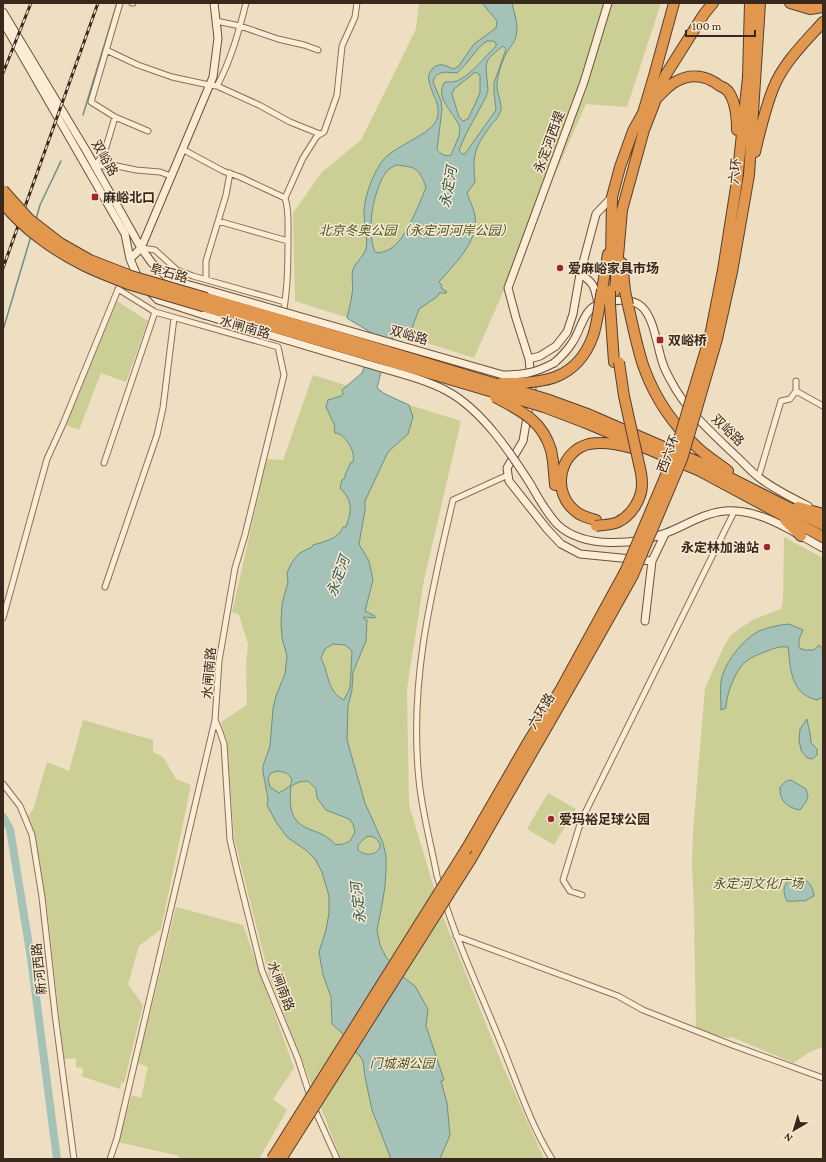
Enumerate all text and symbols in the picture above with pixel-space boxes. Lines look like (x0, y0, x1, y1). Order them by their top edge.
scale bar (686, 12, 755, 38)
text: 100 m (692, 19, 722, 33)
street label: 永定河西堤 (531, 109, 567, 175)
street label: 双峪路 (89, 137, 121, 179)
street label: 六环 (726, 157, 744, 185)
water label: 永定河 (436, 162, 460, 209)
place label: 麻峪北口 (103, 190, 155, 205)
marker: 麻峪北口 (90, 192, 100, 202)
park label: 北京冬奥公园（永定河河岸公园） (318, 223, 514, 238)
street label: 阜石路 (148, 260, 190, 286)
place label: 爱麻峪家具市场 (568, 261, 659, 276)
marker: 爱麻峪家具市场 (555, 263, 565, 273)
street label: 水闸南路 (218, 313, 272, 341)
street label: 双峪路 (388, 322, 430, 348)
place label: 双峪桥 (668, 333, 707, 348)
marker: 双峪桥 (655, 335, 665, 345)
street label: 双峪路 (709, 411, 747, 449)
street label: 西六环 (654, 433, 682, 475)
place label: 永定林加油站 (681, 540, 759, 555)
marker: 永定林加油站 (762, 542, 772, 552)
water label: 永定河 (323, 551, 354, 598)
street label: 水闸南路 (199, 646, 219, 700)
street label: 六环路 (525, 690, 557, 732)
place label: 爱玛裕足球公园 (559, 812, 650, 827)
marker: 爱玛裕足球公园 (546, 814, 556, 824)
park label: 永定河文化广场 (712, 876, 804, 891)
water label: 永定河 (348, 878, 368, 925)
street label: 新河西路 (29, 942, 49, 996)
street label: 水闸南路 (265, 959, 297, 1013)
park label: 门城湖公园 (369, 1056, 436, 1071)
north arrow (774, 1110, 814, 1150)
text: N (781, 1131, 794, 1145)

